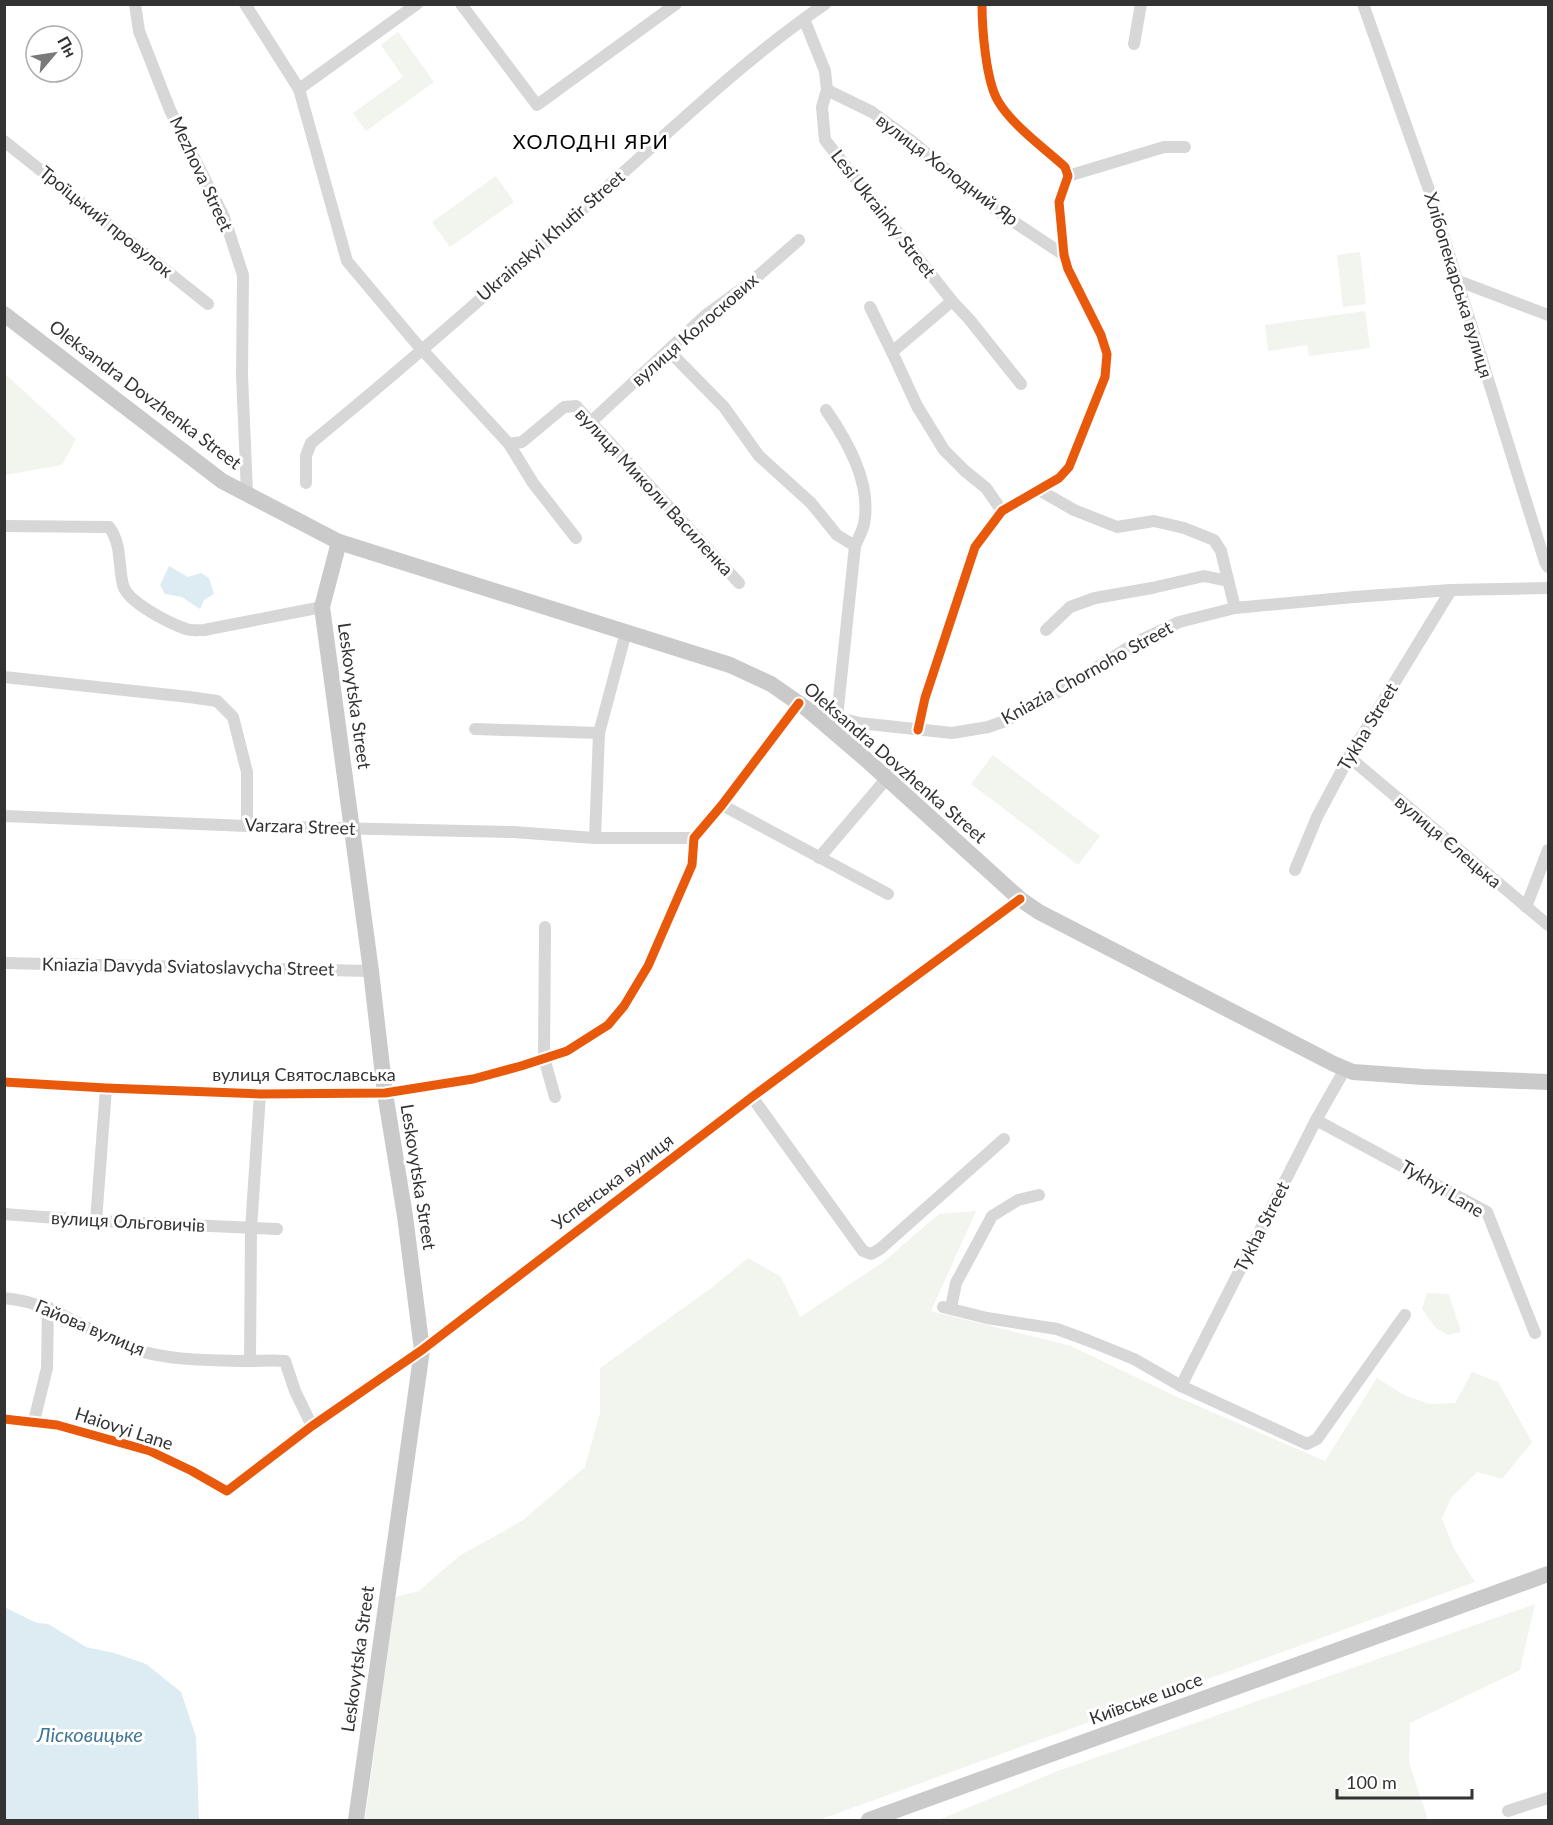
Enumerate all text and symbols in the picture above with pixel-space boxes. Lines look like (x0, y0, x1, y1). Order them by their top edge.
north arrow (24, 24, 84, 84)
text: Пн (54, 33, 81, 60)
street label: вулиця Холодний Яр (872, 109, 1023, 230)
street label: Mezhova Street (166, 113, 238, 235)
district label: ХОЛОДНІ ЯРИ (513, 129, 669, 153)
street label: Lesi Ukrainky Street (827, 145, 941, 282)
street label: Троїцький провулок (36, 161, 178, 282)
street label: Ukrainskyi Khutir Street (472, 165, 629, 305)
street label: Хлібопекарська вулиця (1420, 189, 1498, 380)
street label: вулиця Колоскових (627, 268, 762, 390)
street label: Oleksandra Dovzhenka Street (45, 315, 246, 474)
street label: вулиця Миколи Василенка (571, 403, 738, 580)
street label: Kniazia Chornoho Street (997, 616, 1177, 728)
street label: Leskovytska Street (334, 621, 376, 771)
street label: Oleksandra Dovzhenka Street (800, 677, 992, 848)
street label: Tykha Street (1332, 678, 1402, 774)
street label: вулиця Єлецька (1391, 790, 1506, 892)
street label: Varzara Street (244, 813, 356, 839)
street label: Kniazia Davyda Sviatoslavycha Street (42, 952, 335, 980)
street label: вулиця Святославська (212, 1063, 396, 1085)
street label: Leskovytska Street (397, 1102, 441, 1252)
street label: Успенська вулиця (548, 1129, 677, 1234)
street label: Tykhyi Lane (1397, 1155, 1488, 1222)
street label: Tykha Street (1229, 1177, 1294, 1275)
street label: вулиця Ольговичів (50, 1206, 206, 1236)
street label: Гайова вулиця (32, 1294, 148, 1360)
street label: Haiovyi Lane (72, 1402, 176, 1454)
street label: Leskovytska Street (336, 1584, 378, 1733)
street label: Київське шосе (1086, 1667, 1205, 1729)
water label: Лісковицьке (36, 1722, 143, 1746)
scale bar (1337, 1762, 1472, 1800)
text: 100 m (1346, 1771, 1397, 1793)

